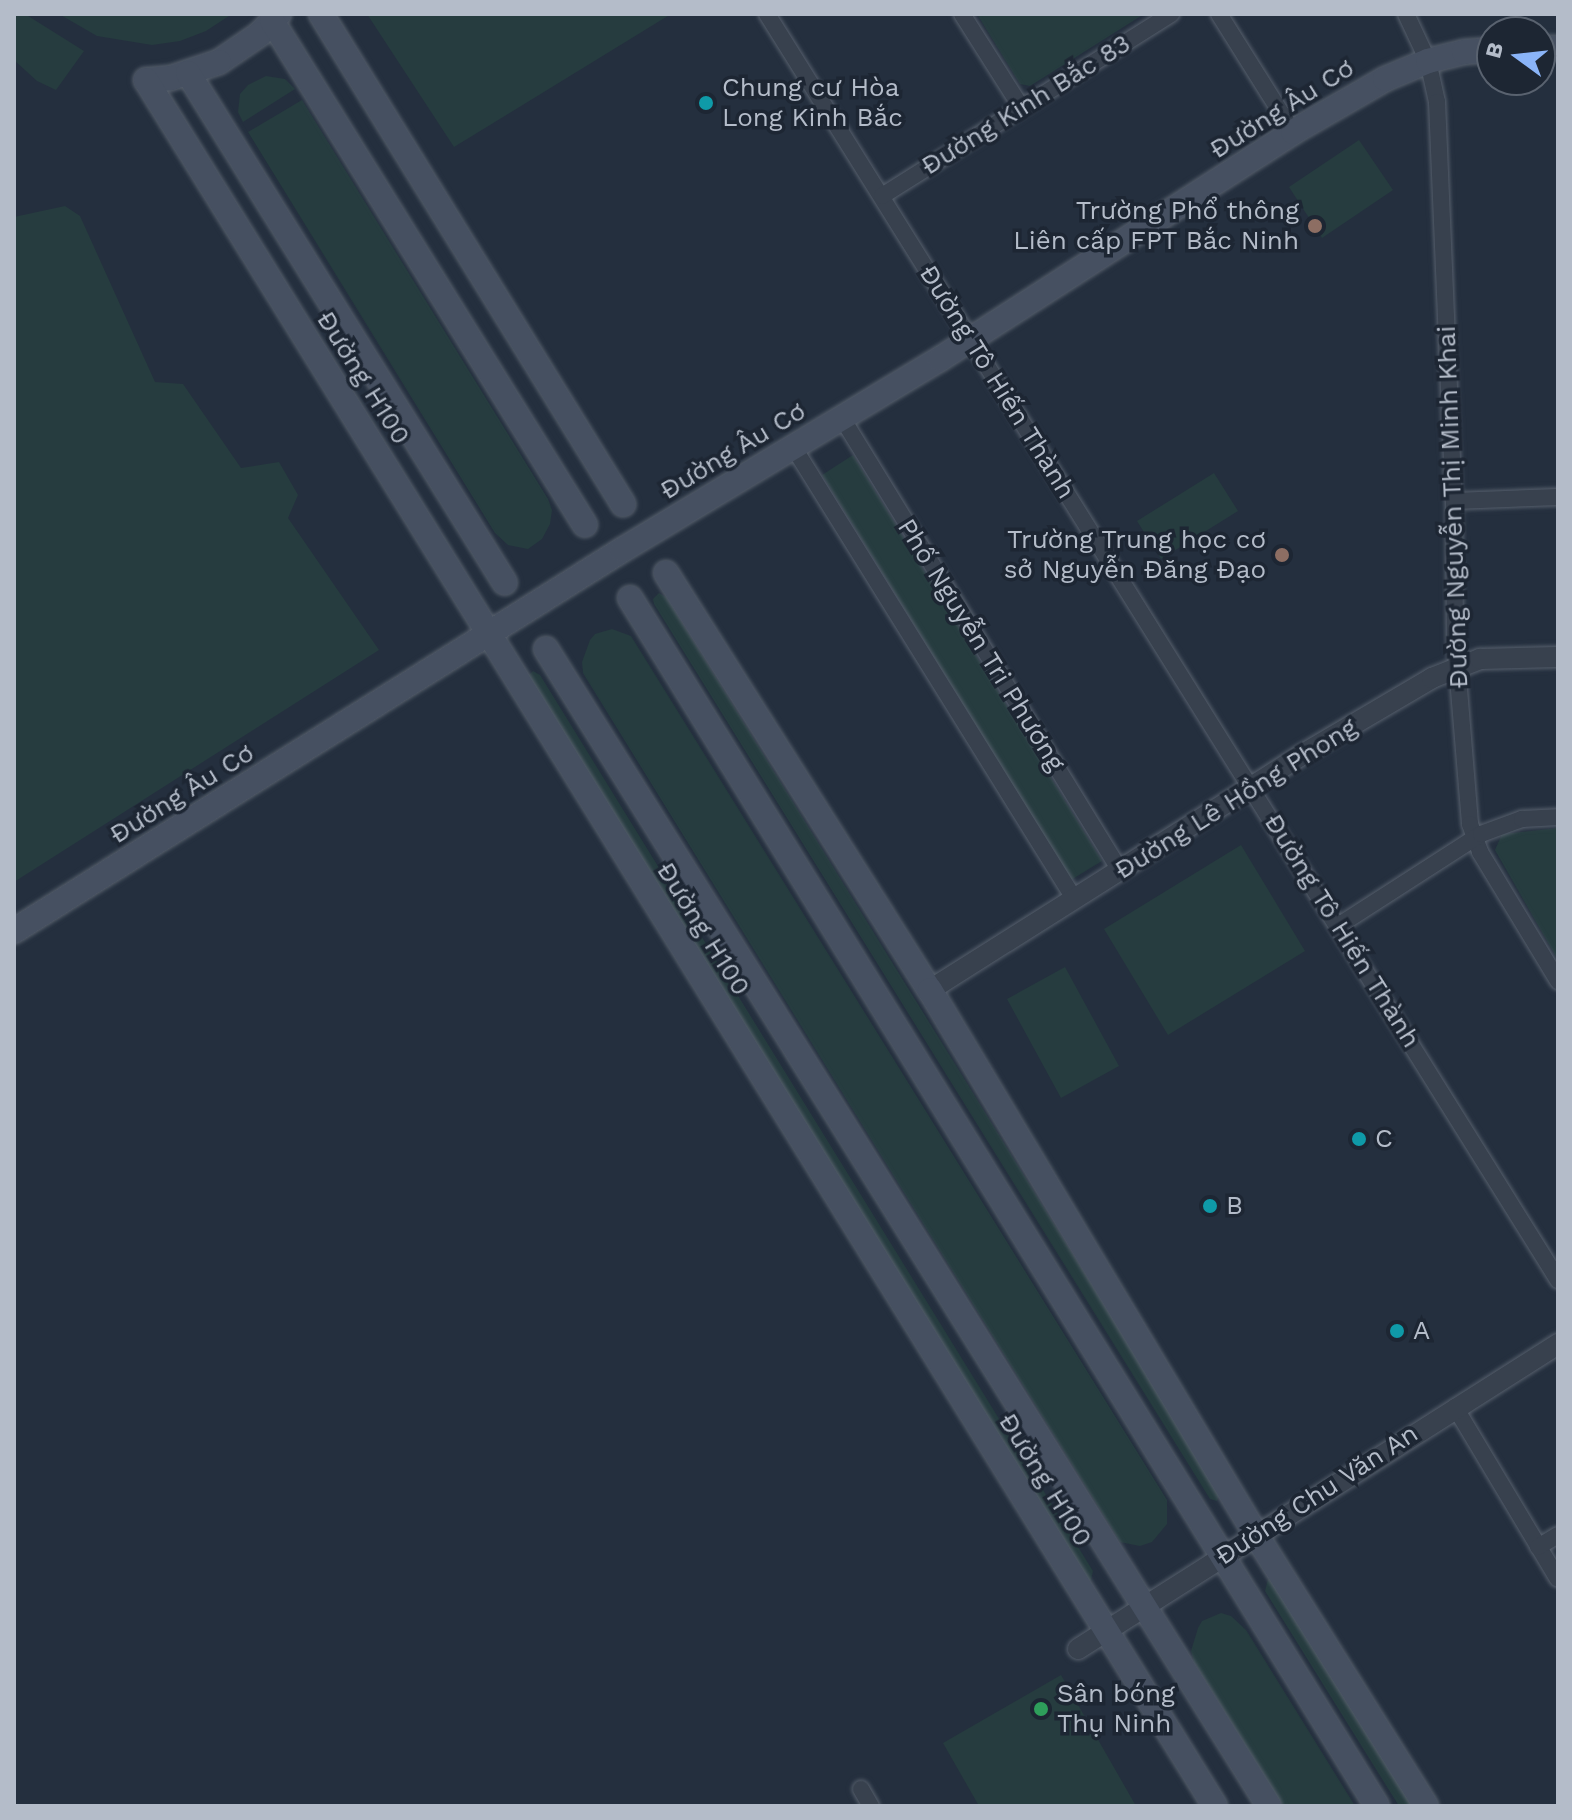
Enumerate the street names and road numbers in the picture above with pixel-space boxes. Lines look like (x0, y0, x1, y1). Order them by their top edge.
street label: Đường Kinh Bắc 83 (916, 28, 1136, 182)
street label: Đường Âu Cơ (1204, 52, 1360, 166)
street label: Đường Tô Hiến Thành (912, 259, 1082, 505)
street label: Đường H100 (310, 306, 416, 450)
street label: Đường Nguyễn Thị Minh Khai (1431, 325, 1475, 689)
street label: Đường Âu Cơ (654, 395, 812, 507)
street label: Phố Nguyễn Tri Phương (890, 513, 1072, 777)
street label: Đường Lê Hồng Phong (1109, 712, 1363, 886)
street label: Đường Âu Cơ (104, 737, 260, 851)
street label: Đường Tô Hiến Thành (1257, 808, 1427, 1054)
street label: Đường H100 (650, 857, 756, 1001)
street label: Đường H100 (992, 1408, 1098, 1552)
street label: Đường Chu Văn An (1209, 1417, 1425, 1573)

